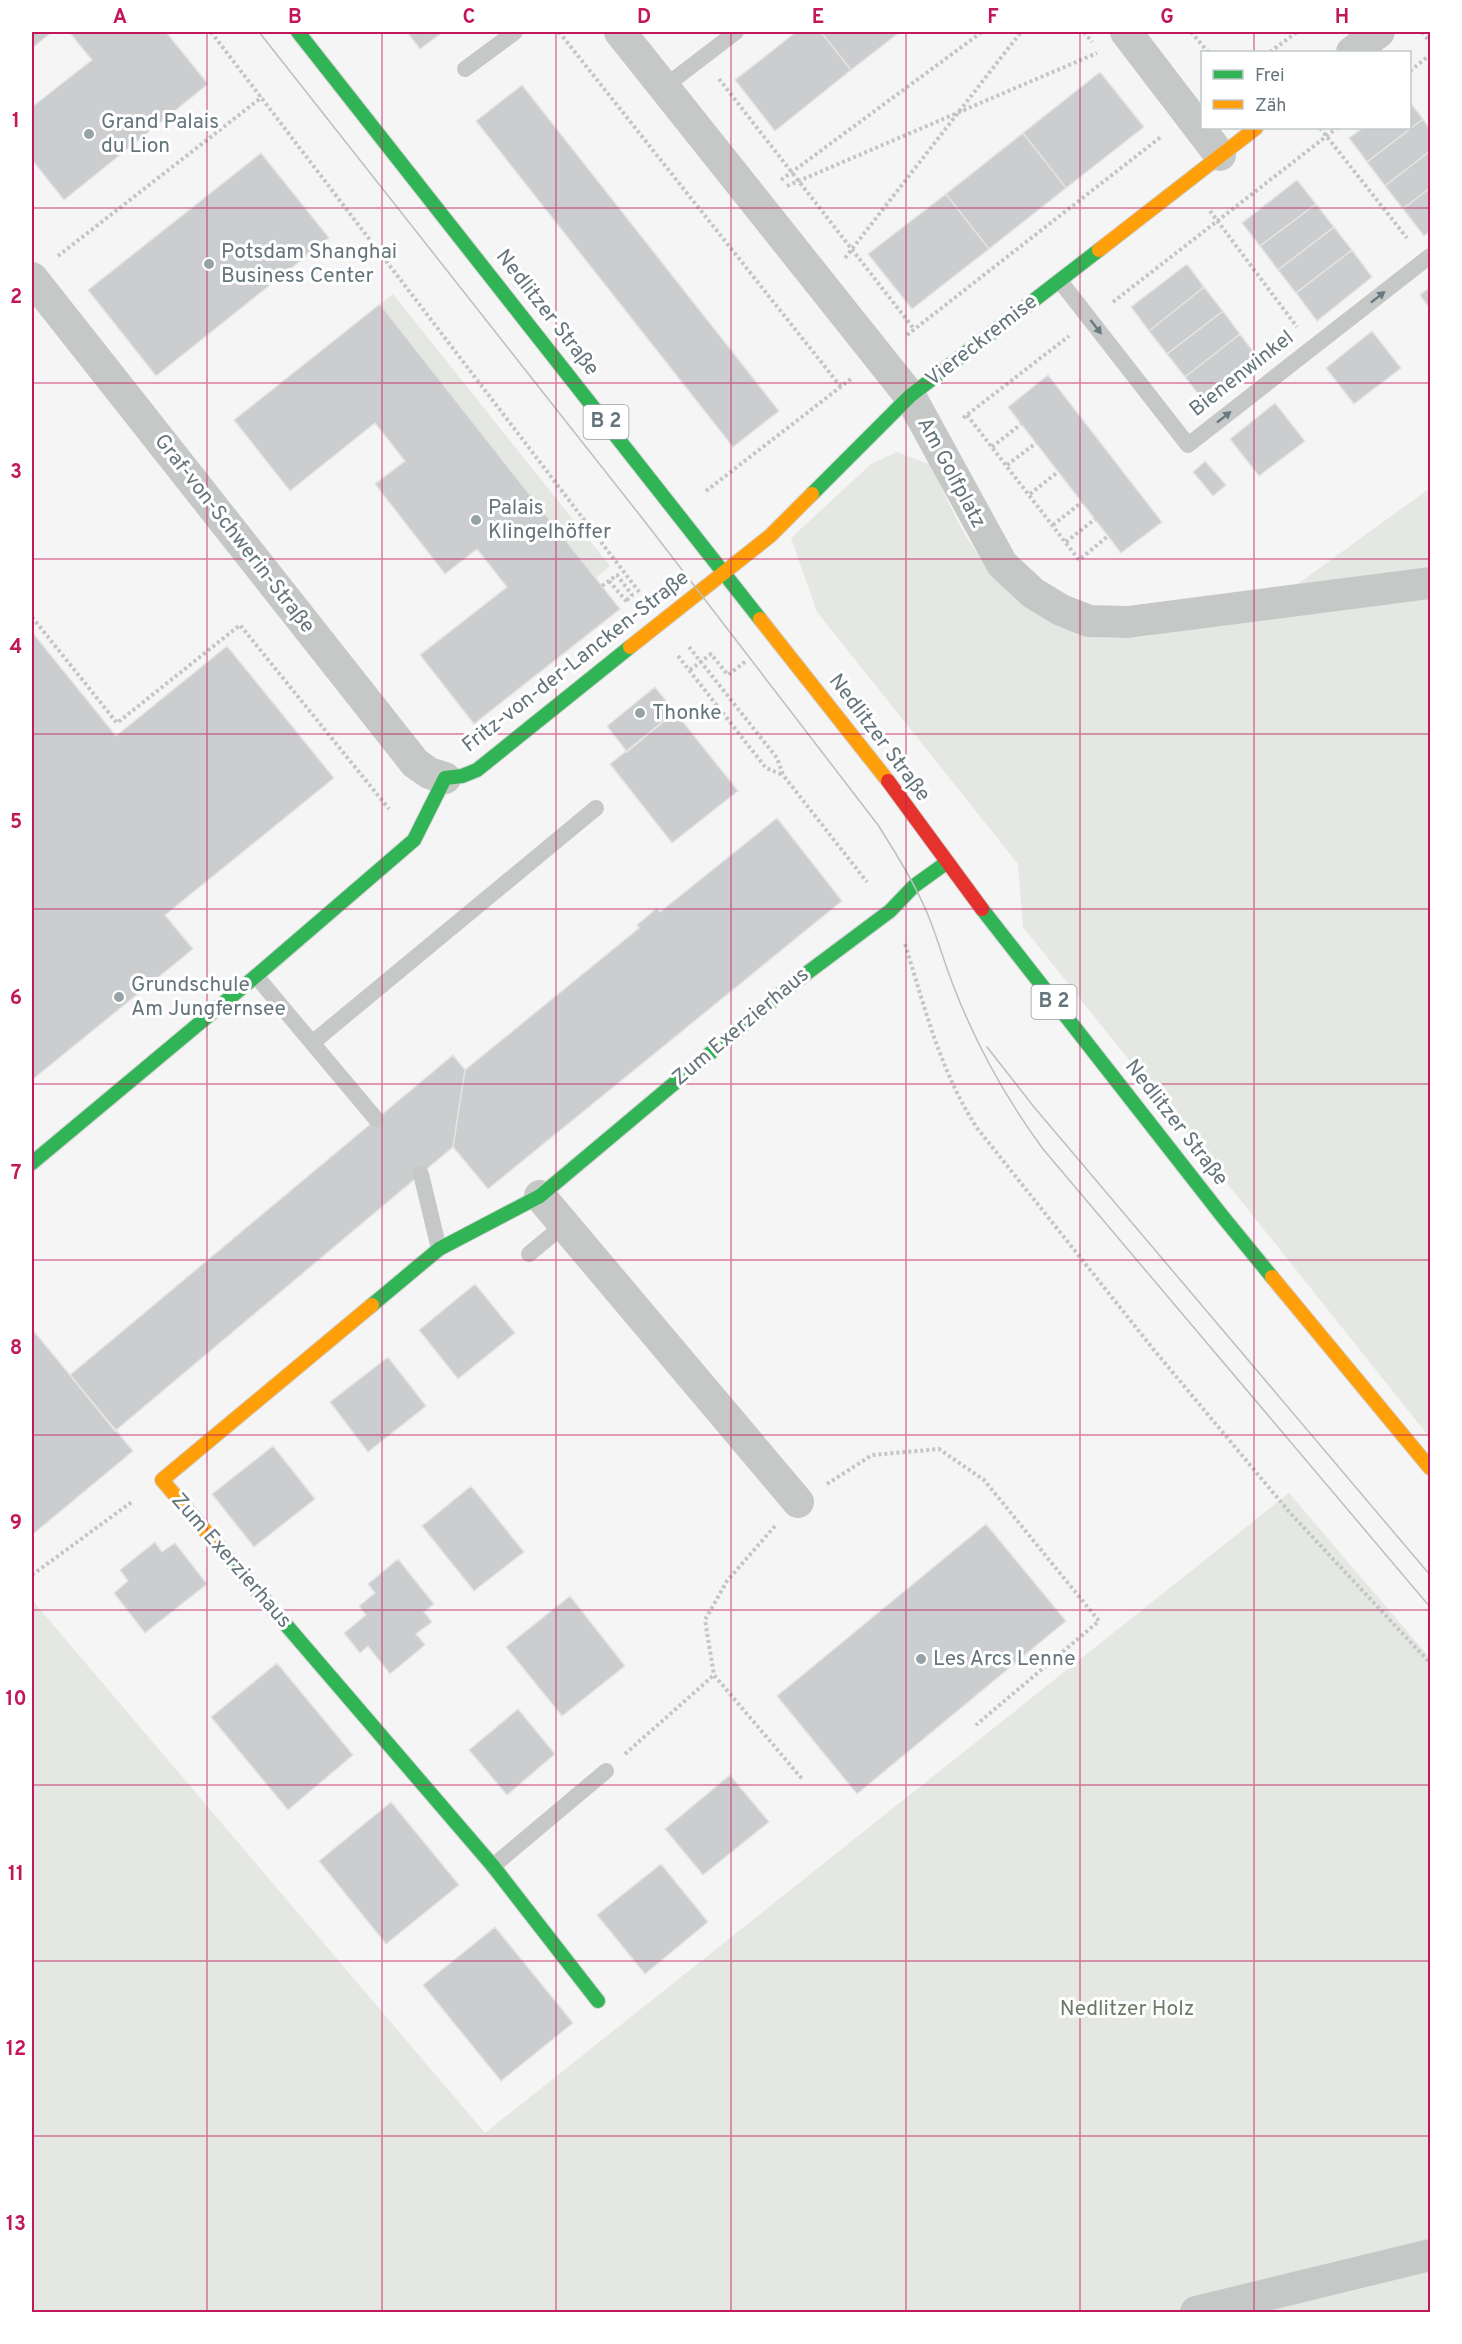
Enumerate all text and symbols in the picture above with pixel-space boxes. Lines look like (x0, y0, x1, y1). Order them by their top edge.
text: A (113, 5, 127, 31)
text: B (288, 5, 302, 31)
text: C (463, 5, 475, 31)
text: D (637, 5, 651, 31)
text: E (812, 5, 824, 31)
text: F (987, 5, 999, 31)
text: G (1160, 5, 1174, 31)
text: H (1335, 5, 1349, 31)
legend (1201, 51, 1411, 129)
text: Frei (1255, 65, 1285, 88)
text: Zäh (1255, 95, 1286, 118)
text: 1 (12, 109, 20, 135)
place label: Grand Palais du Lion (101, 109, 219, 160)
marker: Grand Palais du Lion (82, 127, 96, 141)
place label: Potsdam Shanghai Business Center (221, 239, 397, 290)
street label: Nedlitzer Straße (489, 244, 605, 382)
marker: Potsdam Shanghai Business Center (202, 257, 216, 271)
text: 2 (10, 285, 22, 311)
street label: Viereckremise (921, 289, 1043, 393)
one-way arrow (1370, 291, 1386, 304)
one-way arrow (1089, 319, 1101, 334)
street label: Bienenwinkel (1184, 325, 1300, 423)
road number: B 2 (584, 405, 628, 439)
one-way arrow (1216, 410, 1232, 423)
street label: Am Golfplatz (910, 413, 992, 533)
street label: Graf-von-Schwerin-Straße (148, 429, 320, 639)
text: 3 (10, 460, 22, 486)
place label: Palais Klingelhöffer (488, 495, 611, 546)
marker: Palais Klingelhöffer (469, 513, 483, 527)
street label: Fritz-von-der-Lancken-Straße (457, 565, 695, 759)
text: 4 (10, 635, 22, 661)
street label: Nedlitzer Straße (822, 669, 936, 807)
place label: Thonke (652, 700, 722, 727)
marker: Thonke (633, 706, 647, 720)
text: 5 (10, 810, 22, 836)
street label: Zum Exerzierhaus (667, 962, 815, 1092)
place label: Grundschule Am Jungfernsee (131, 972, 286, 1023)
road number: B 2 (1032, 985, 1076, 1019)
text: 6 (10, 986, 22, 1012)
marker: Grundschule Am Jungfernsee (112, 990, 126, 1004)
street label: Nedlitzer Straße (1118, 1054, 1234, 1192)
text: 7 (11, 1161, 21, 1187)
text: 8 (10, 1336, 22, 1362)
street label: Zum Exerzierhaus (165, 1488, 297, 1634)
text: 9 (10, 1511, 22, 1537)
place label: Les Arcs Lenne (933, 1646, 1076, 1673)
marker: Les Arcs Lenne (914, 1652, 928, 1666)
text: 10 (5, 1687, 27, 1713)
text: 11 (8, 1862, 24, 1888)
park label: Nedlitzer Holz (1060, 1996, 1194, 2023)
text: 12 (6, 2037, 26, 2063)
text: 13 (6, 2212, 26, 2238)

